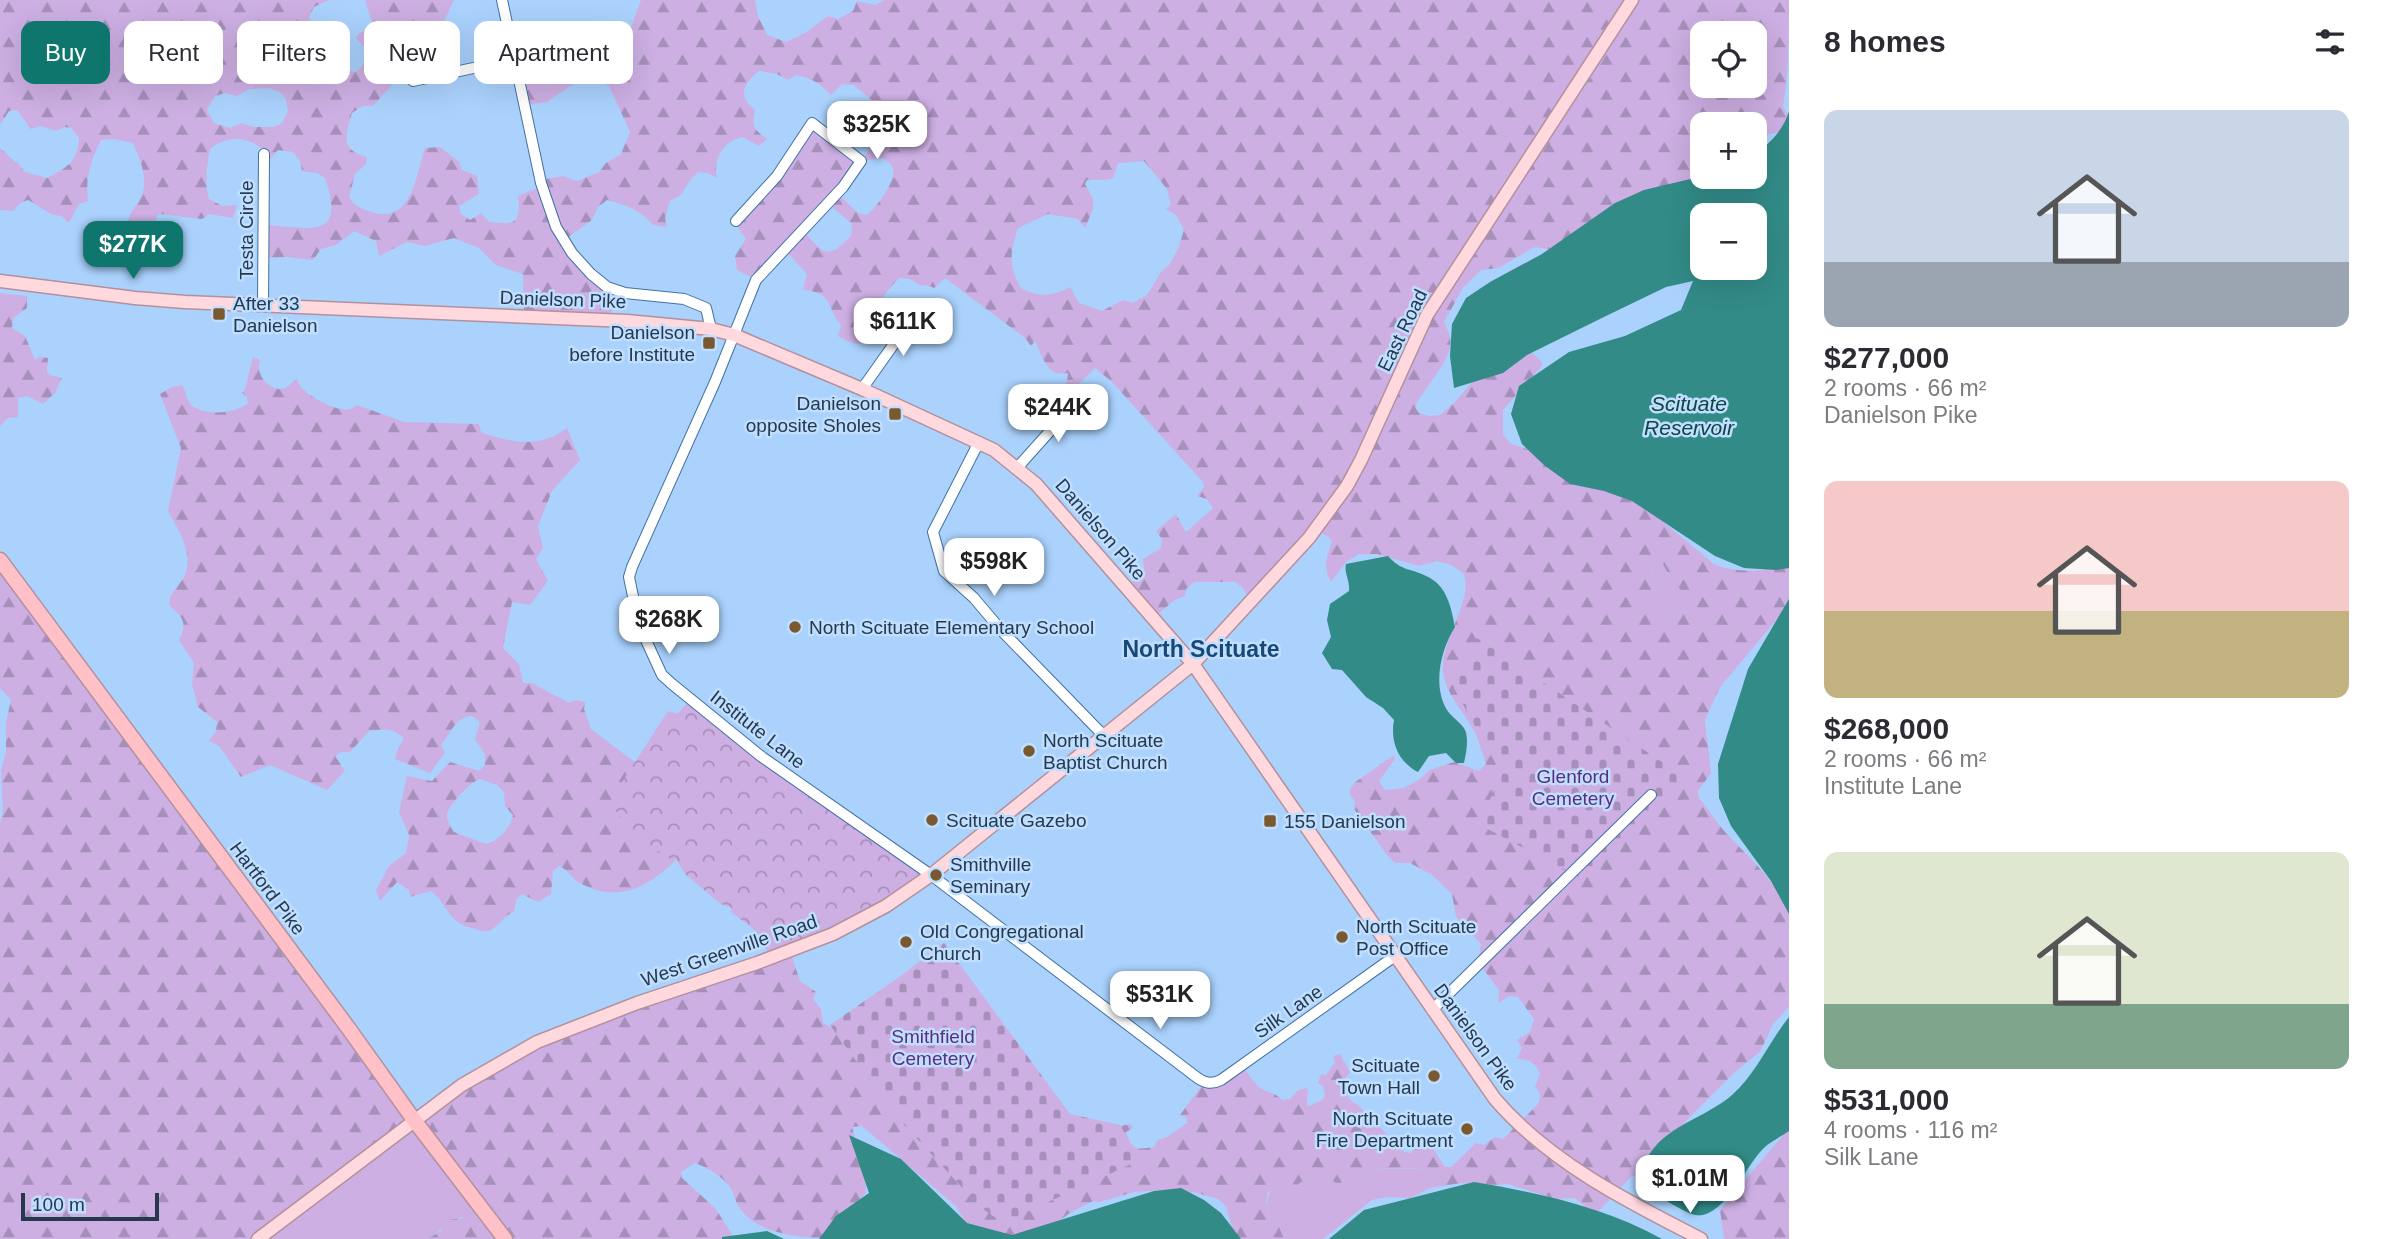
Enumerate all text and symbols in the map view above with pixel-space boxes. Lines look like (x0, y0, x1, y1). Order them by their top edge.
chip: Buy (21, 21, 110, 84)
chip: Rent (124, 21, 223, 84)
chip: Filters (237, 21, 350, 84)
chip: New (364, 21, 460, 84)
chip: Apartment (474, 21, 633, 84)
map controls (1690, 21, 1767, 280)
button: locate (1690, 21, 1767, 98)
icon: filters (2311, 23, 2349, 61)
text: 8 homes (1824, 25, 1946, 58)
pin: $325K (828, 102, 926, 161)
text: $325K (843, 111, 911, 137)
button: + (1690, 112, 1767, 189)
icon: home (2024, 156, 2150, 282)
street label: Testa Circle (236, 180, 257, 280)
button: − (1690, 203, 1767, 280)
pin: $277K (84, 222, 182, 281)
text: $277K (99, 231, 167, 257)
street label: East Road (1374, 286, 1431, 375)
street label: Danielson Pike (499, 287, 627, 312)
place label: After 33 Danielson (233, 293, 318, 336)
pin: $611K (854, 298, 952, 358)
marker: After 33 Danielson (211, 306, 227, 322)
text: $611K (870, 308, 936, 334)
place label: Danielson before Institute (569, 322, 695, 365)
marker: Danielson before Institute (701, 335, 717, 351)
text: $277,000 (1824, 341, 1949, 374)
text: 2 rooms · 66 m² (1824, 375, 1986, 401)
pin: $244K (1009, 384, 1107, 444)
water label: Scituate Reservoir (1644, 392, 1735, 439)
place label: Danielson opposite Sholes (746, 393, 881, 436)
text: $244K (1024, 394, 1092, 420)
text: Danielson Pike (1824, 402, 1977, 428)
marker: Danielson opposite Sholes (887, 406, 903, 422)
street label: Danielson Pike (1051, 475, 1150, 584)
icon: home (2024, 527, 2150, 653)
pin: $598K (945, 538, 1043, 598)
text: $598K (960, 548, 1028, 574)
pin: $268K (620, 596, 718, 656)
text: $268K (635, 606, 703, 632)
place label: North Scituate Elementary School (809, 617, 1094, 638)
marker: North Scituate Elementary School (787, 619, 803, 635)
district label: North Scituate (1122, 636, 1280, 662)
street label: Institute Lane (706, 686, 809, 773)
text: $268,000 (1824, 712, 1949, 745)
place label: North Scituate Baptist Church (1043, 730, 1168, 773)
marker: North Scituate Baptist Church (1021, 743, 1037, 759)
text: 2 rooms · 66 m² (1824, 746, 1986, 772)
park label: Glenford Cemetery (1532, 766, 1615, 809)
text: Institute Lane (1824, 773, 1962, 799)
place label: Scituate Gazebo (946, 810, 1086, 831)
place label: 155 Danielson (1284, 811, 1405, 832)
marker: Scituate Gazebo (924, 812, 940, 828)
marker: 155 Danielson (1262, 813, 1278, 829)
street label: Hartford Pike (226, 838, 309, 939)
place label: Smithville Seminary (950, 854, 1031, 897)
marker: Smithville Seminary (928, 867, 944, 883)
icon: home (2024, 898, 2150, 1024)
street label: West Greenville Road (639, 911, 820, 990)
place label: North Scituate Post Office (1356, 916, 1476, 959)
place label: Old Congregational Church (920, 921, 1084, 964)
marker: North Scituate Post Office (1334, 929, 1350, 945)
marker: Old Congregational Church (898, 934, 914, 950)
pin: $531K (1111, 972, 1209, 1031)
street label: Silk Lane (1250, 980, 1326, 1042)
street label: Danielson Pike (1430, 980, 1521, 1095)
text: $531K (1126, 981, 1194, 1007)
park label: Smithfield Cemetery (891, 1026, 975, 1069)
place label: Scituate Town Hall (1338, 1055, 1420, 1098)
marker: Scituate Town Hall (1426, 1068, 1442, 1084)
text: $531,000 (1824, 1083, 1949, 1116)
place label: North Scituate Fire Department (1316, 1108, 1454, 1151)
text: 4 rooms · 116 m² (1824, 1117, 1997, 1143)
marker: North Scituate Fire Department (1459, 1121, 1475, 1137)
text: Silk Lane (1824, 1144, 1919, 1170)
pin: $1.01M (1633, 1156, 1747, 1215)
text: $1.01M (1652, 1165, 1728, 1191)
scale bar (21, 1190, 159, 1222)
text: 100 m (32, 1194, 85, 1215)

